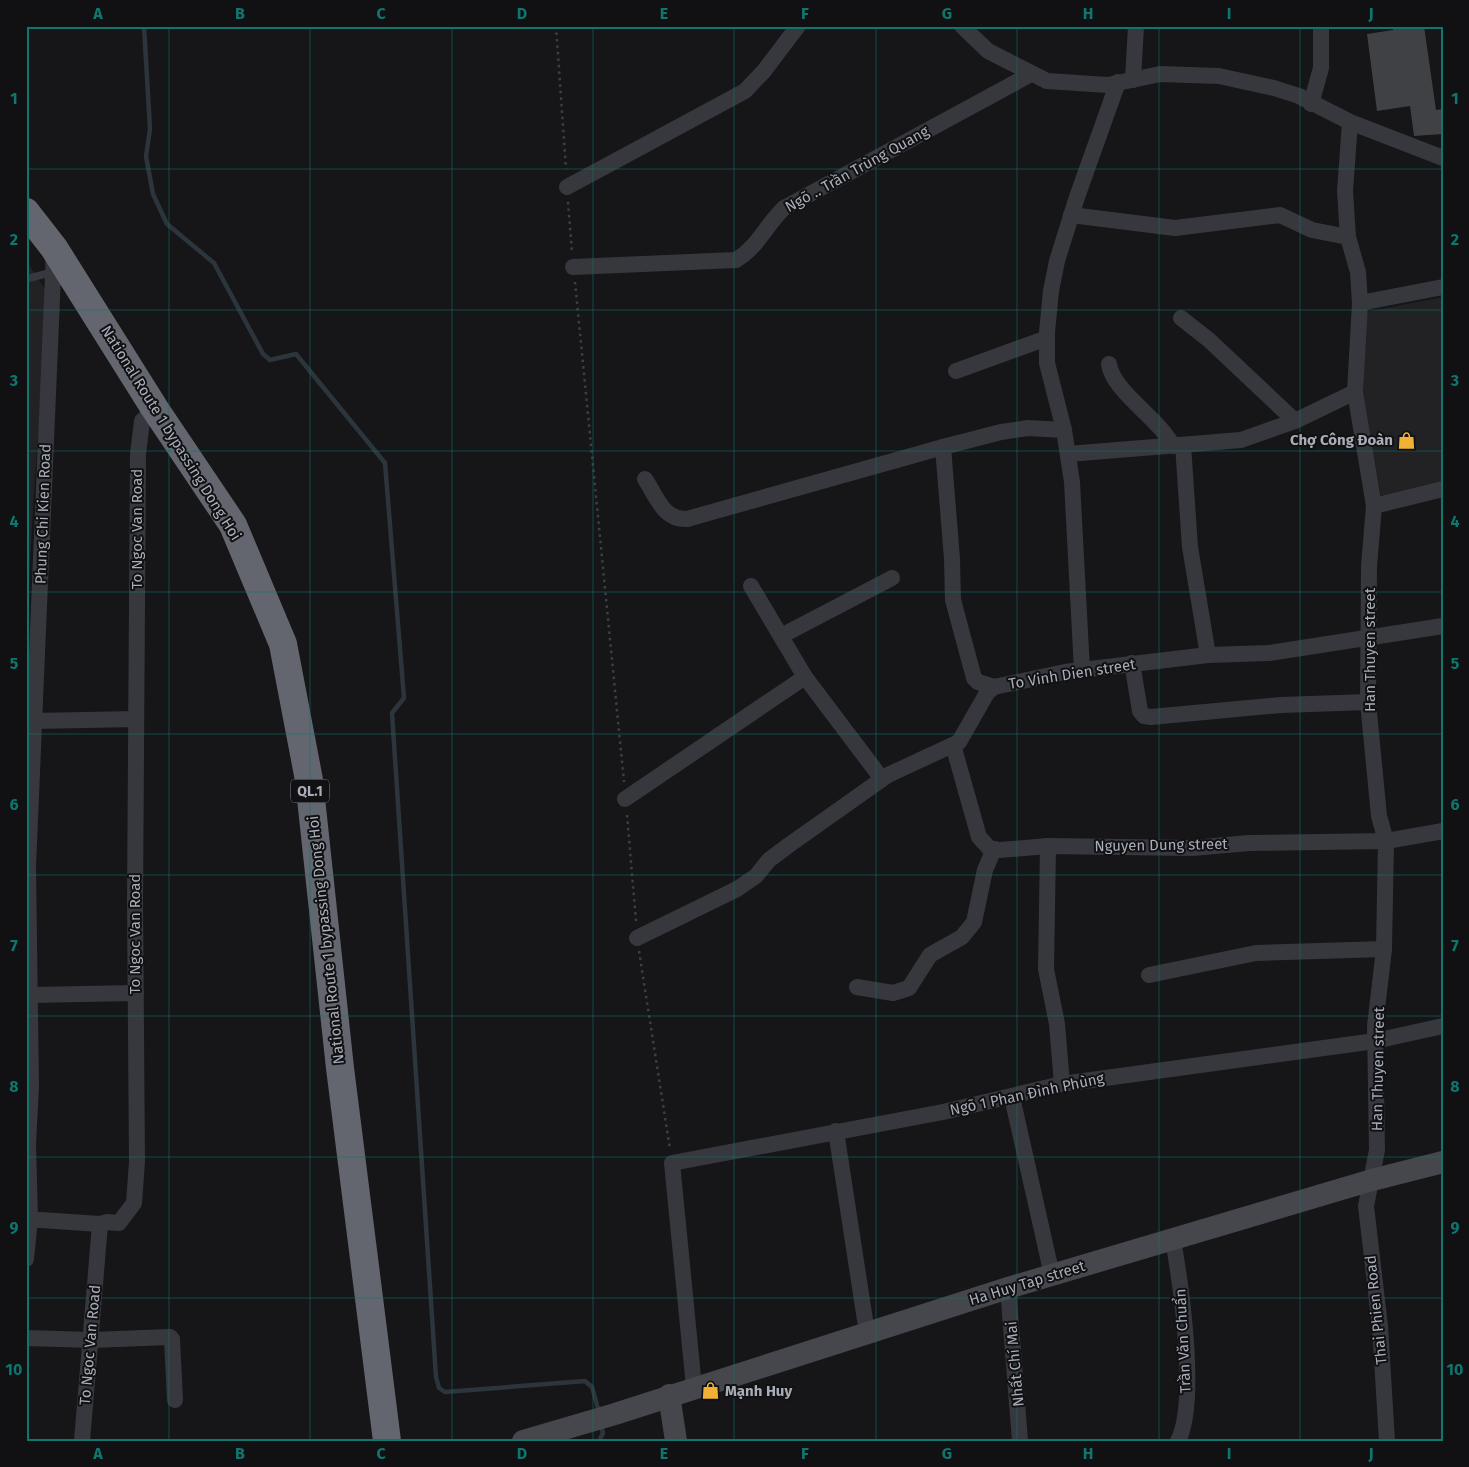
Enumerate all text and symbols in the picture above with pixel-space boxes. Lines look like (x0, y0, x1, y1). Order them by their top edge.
text: A (92, 4, 103, 23)
text: B (235, 4, 245, 23)
text: C (376, 4, 386, 23)
text: D (517, 4, 527, 23)
text: E (660, 4, 668, 23)
text: F (801, 4, 809, 23)
text: G (942, 4, 952, 23)
text: H (1083, 4, 1093, 23)
text: I (1227, 4, 1231, 23)
text: J (1367, 4, 1374, 23)
text: 1 (10, 89, 18, 108)
text: 1 (1451, 89, 1459, 108)
street label: Ngõ .. Trần Trùng Quang (782, 122, 932, 216)
text: 2 (10, 230, 18, 249)
text: 2 (1451, 230, 1459, 249)
street label: National Route 1 bypassing Dong Hoi (97, 322, 245, 544)
text: 3 (9, 371, 18, 390)
text: 3 (1450, 371, 1459, 390)
shop icon: Chợ Công Đoàn (1397, 430, 1417, 450)
place label: Chợ Công Đoàn (1290, 431, 1393, 449)
street label: Phung Chi Kien Road (32, 444, 54, 584)
street label: To Ngoc Van Road (128, 469, 146, 589)
text: 4 (9, 512, 19, 531)
text: 4 (1450, 512, 1460, 531)
street label: Han Thuyen street (1361, 587, 1379, 712)
text: 5 (10, 654, 19, 673)
text: 5 (1451, 654, 1460, 673)
street label: To Vinh Dien street (1007, 655, 1137, 693)
road number: QL.1 (291, 779, 329, 802)
text: 6 (9, 795, 19, 814)
text: 6 (1450, 795, 1460, 814)
street label: National Route 1 bypassing Dong Hoi (304, 815, 348, 1065)
street label: Nguyen Dung street (1094, 835, 1228, 855)
street label: To Ngoc Van Road (126, 874, 144, 994)
text: 7 (10, 936, 18, 955)
text: 7 (1451, 936, 1459, 955)
street label: Han Thuyen street (1368, 1006, 1388, 1131)
street label: Ngõ 1 Phan Đình Phùng (948, 1069, 1106, 1119)
text: 8 (9, 1077, 19, 1096)
text: 8 (1450, 1077, 1460, 1096)
text: 9 (10, 1218, 19, 1237)
text: 9 (1451, 1218, 1460, 1237)
street label: Thai Phien Road (1361, 1254, 1391, 1366)
street label: Ha Huy Tap street (967, 1257, 1088, 1309)
street label: To Ngoc Van Road (76, 1284, 104, 1406)
street label: Trần Văn Chuẩn (1171, 1288, 1195, 1394)
street label: Nhất Chí Mai (1002, 1320, 1028, 1408)
text: 10 (6, 1360, 22, 1379)
text: 10 (1447, 1360, 1463, 1379)
shop icon: Mạnh Huy (701, 1381, 721, 1401)
place label: Mạnh Huy (725, 1382, 792, 1400)
text: A (92, 1444, 103, 1463)
text: B (235, 1444, 245, 1463)
text: C (376, 1444, 386, 1463)
text: D (517, 1444, 527, 1463)
text: E (660, 1444, 668, 1463)
text: F (801, 1444, 809, 1463)
text: G (942, 1444, 952, 1463)
text: H (1083, 1444, 1093, 1463)
text: I (1227, 1444, 1231, 1463)
text: J (1367, 1444, 1374, 1463)

